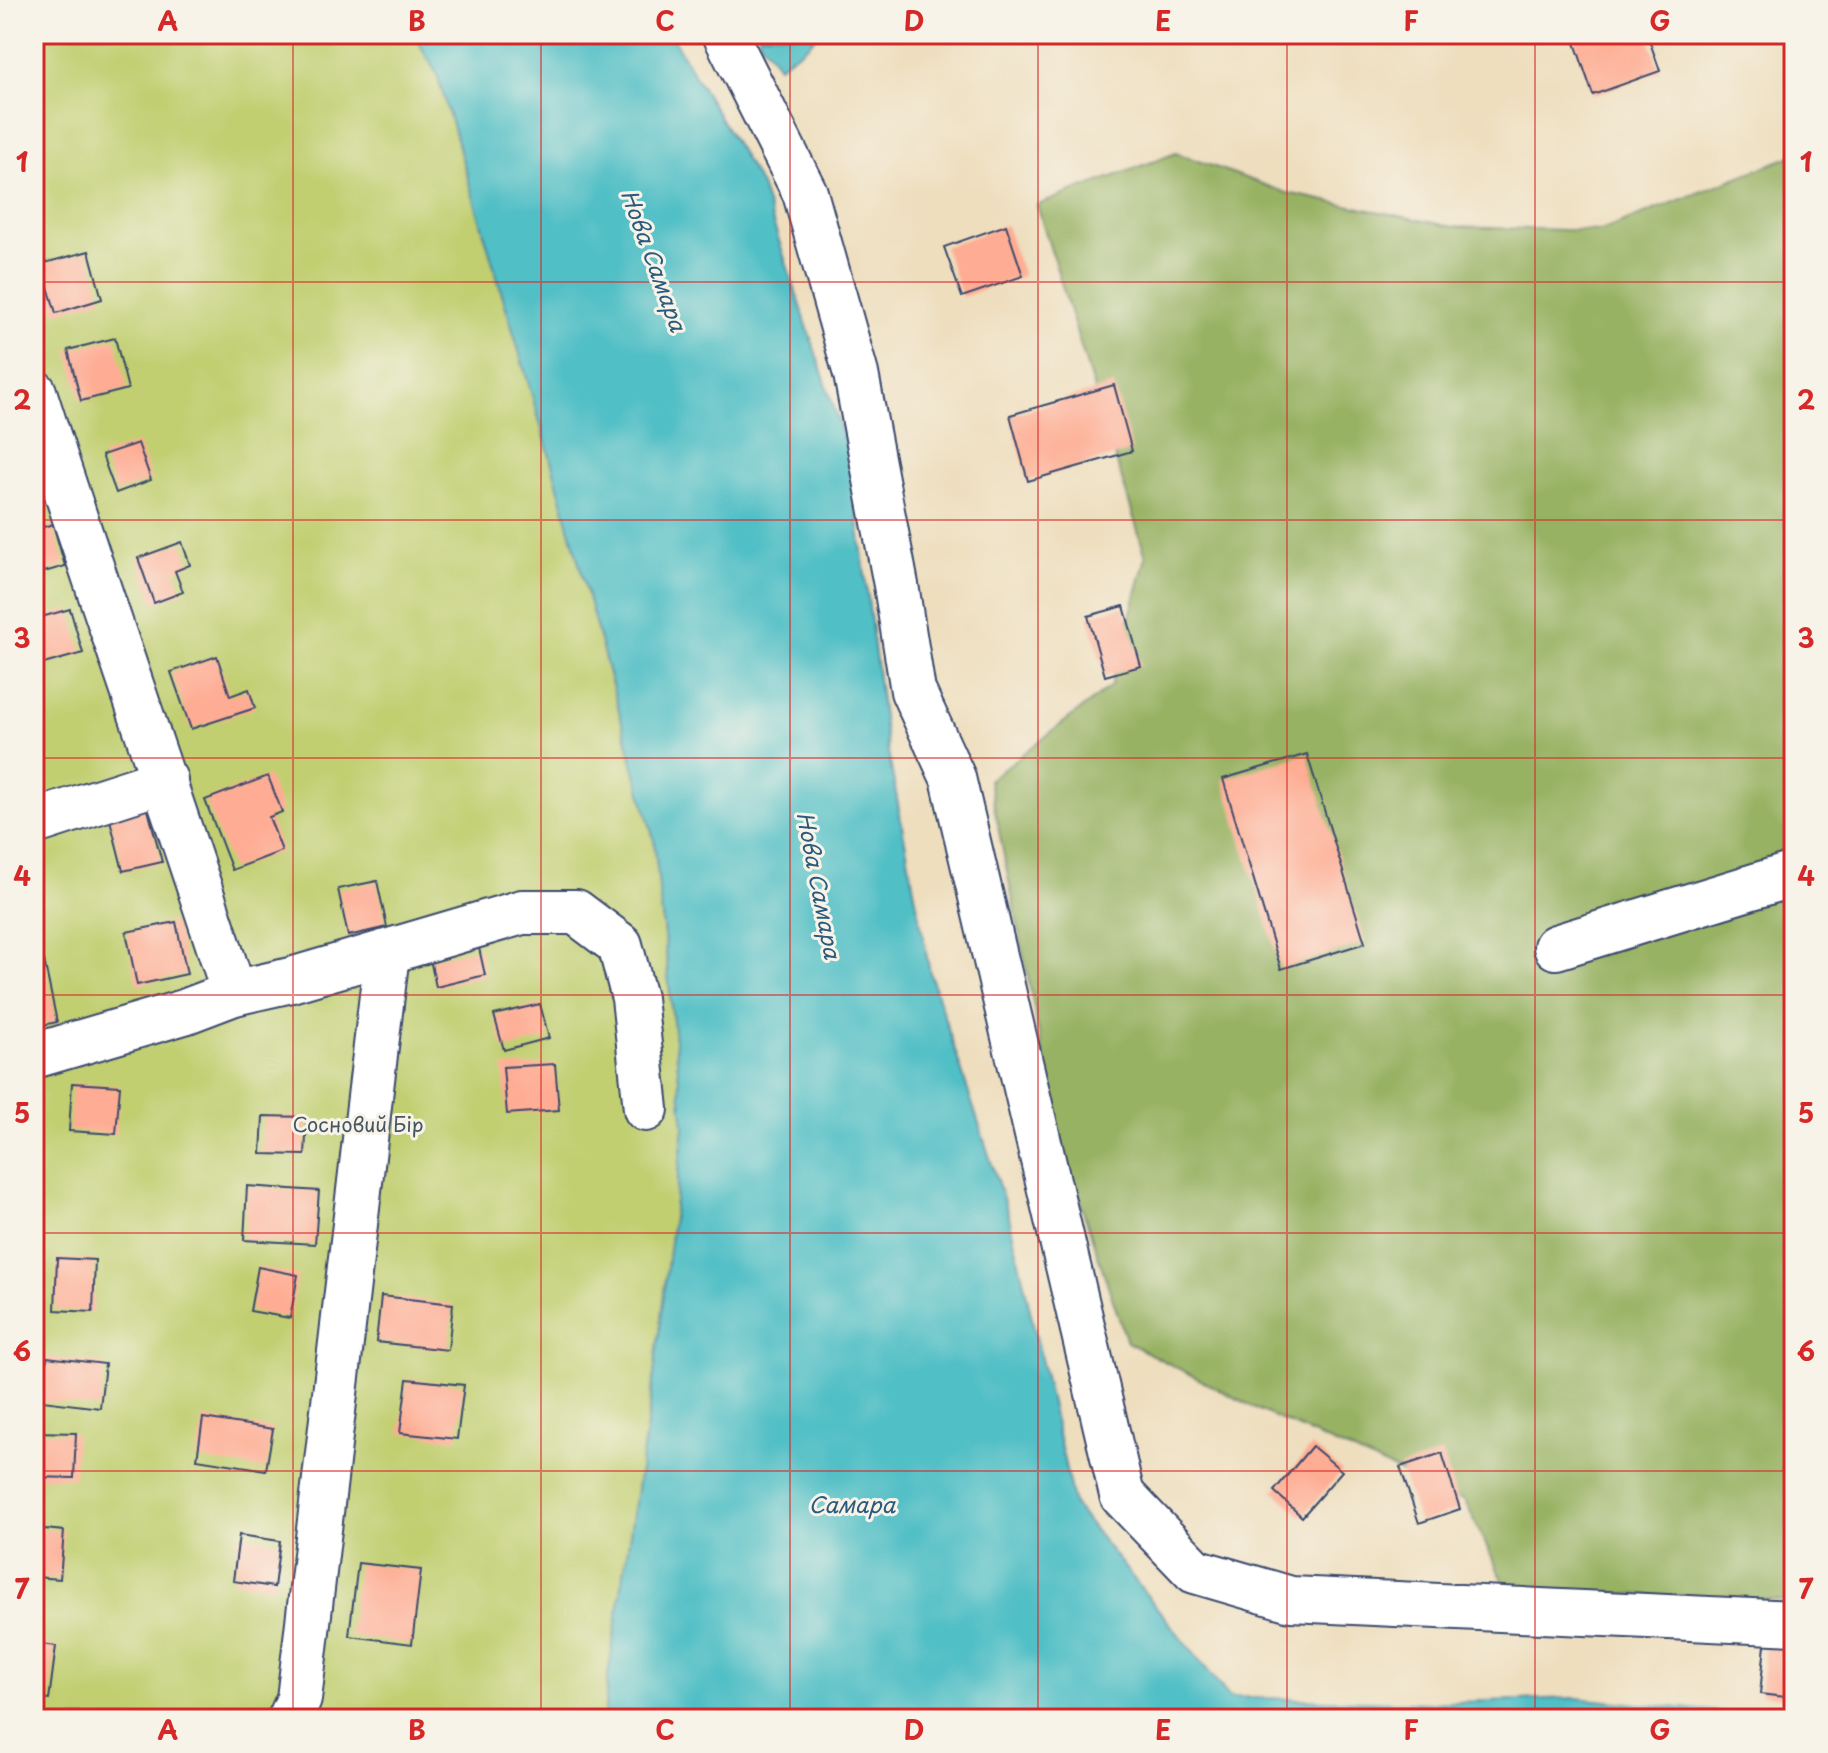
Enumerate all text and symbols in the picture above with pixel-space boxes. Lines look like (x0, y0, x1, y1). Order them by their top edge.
text: A (158, 1, 178, 40)
text: B (408, 1, 426, 40)
text: C (655, 1, 675, 40)
text: D (904, 1, 924, 40)
text: E (1155, 1, 1171, 40)
text: F (1403, 1, 1419, 40)
text: G (1649, 1, 1671, 40)
text: 1 (16, 142, 28, 181)
text: 1 (1800, 142, 1812, 181)
water label: Нова Самара (614, 184, 696, 337)
text: 2 (13, 380, 31, 419)
text: 2 (1797, 380, 1815, 419)
text: 3 (13, 618, 31, 657)
text: 3 (1797, 618, 1815, 657)
water label: Нова Самара (790, 809, 851, 963)
text: 4 (13, 856, 31, 895)
text: 4 (1797, 856, 1815, 895)
text: 5 (14, 1093, 30, 1132)
text: 5 (1798, 1093, 1814, 1132)
park label: Сосновий Бір (292, 1109, 424, 1139)
text: 6 (13, 1331, 31, 1370)
text: 6 (1797, 1331, 1815, 1370)
water label: Самара (809, 1487, 897, 1520)
text: 7 (15, 1569, 30, 1608)
text: 7 (1799, 1569, 1814, 1608)
text: A (158, 1710, 178, 1749)
text: B (408, 1710, 426, 1749)
text: C (655, 1710, 675, 1749)
text: D (904, 1710, 924, 1749)
text: E (1155, 1710, 1171, 1749)
text: F (1403, 1710, 1419, 1749)
text: G (1649, 1710, 1671, 1749)

